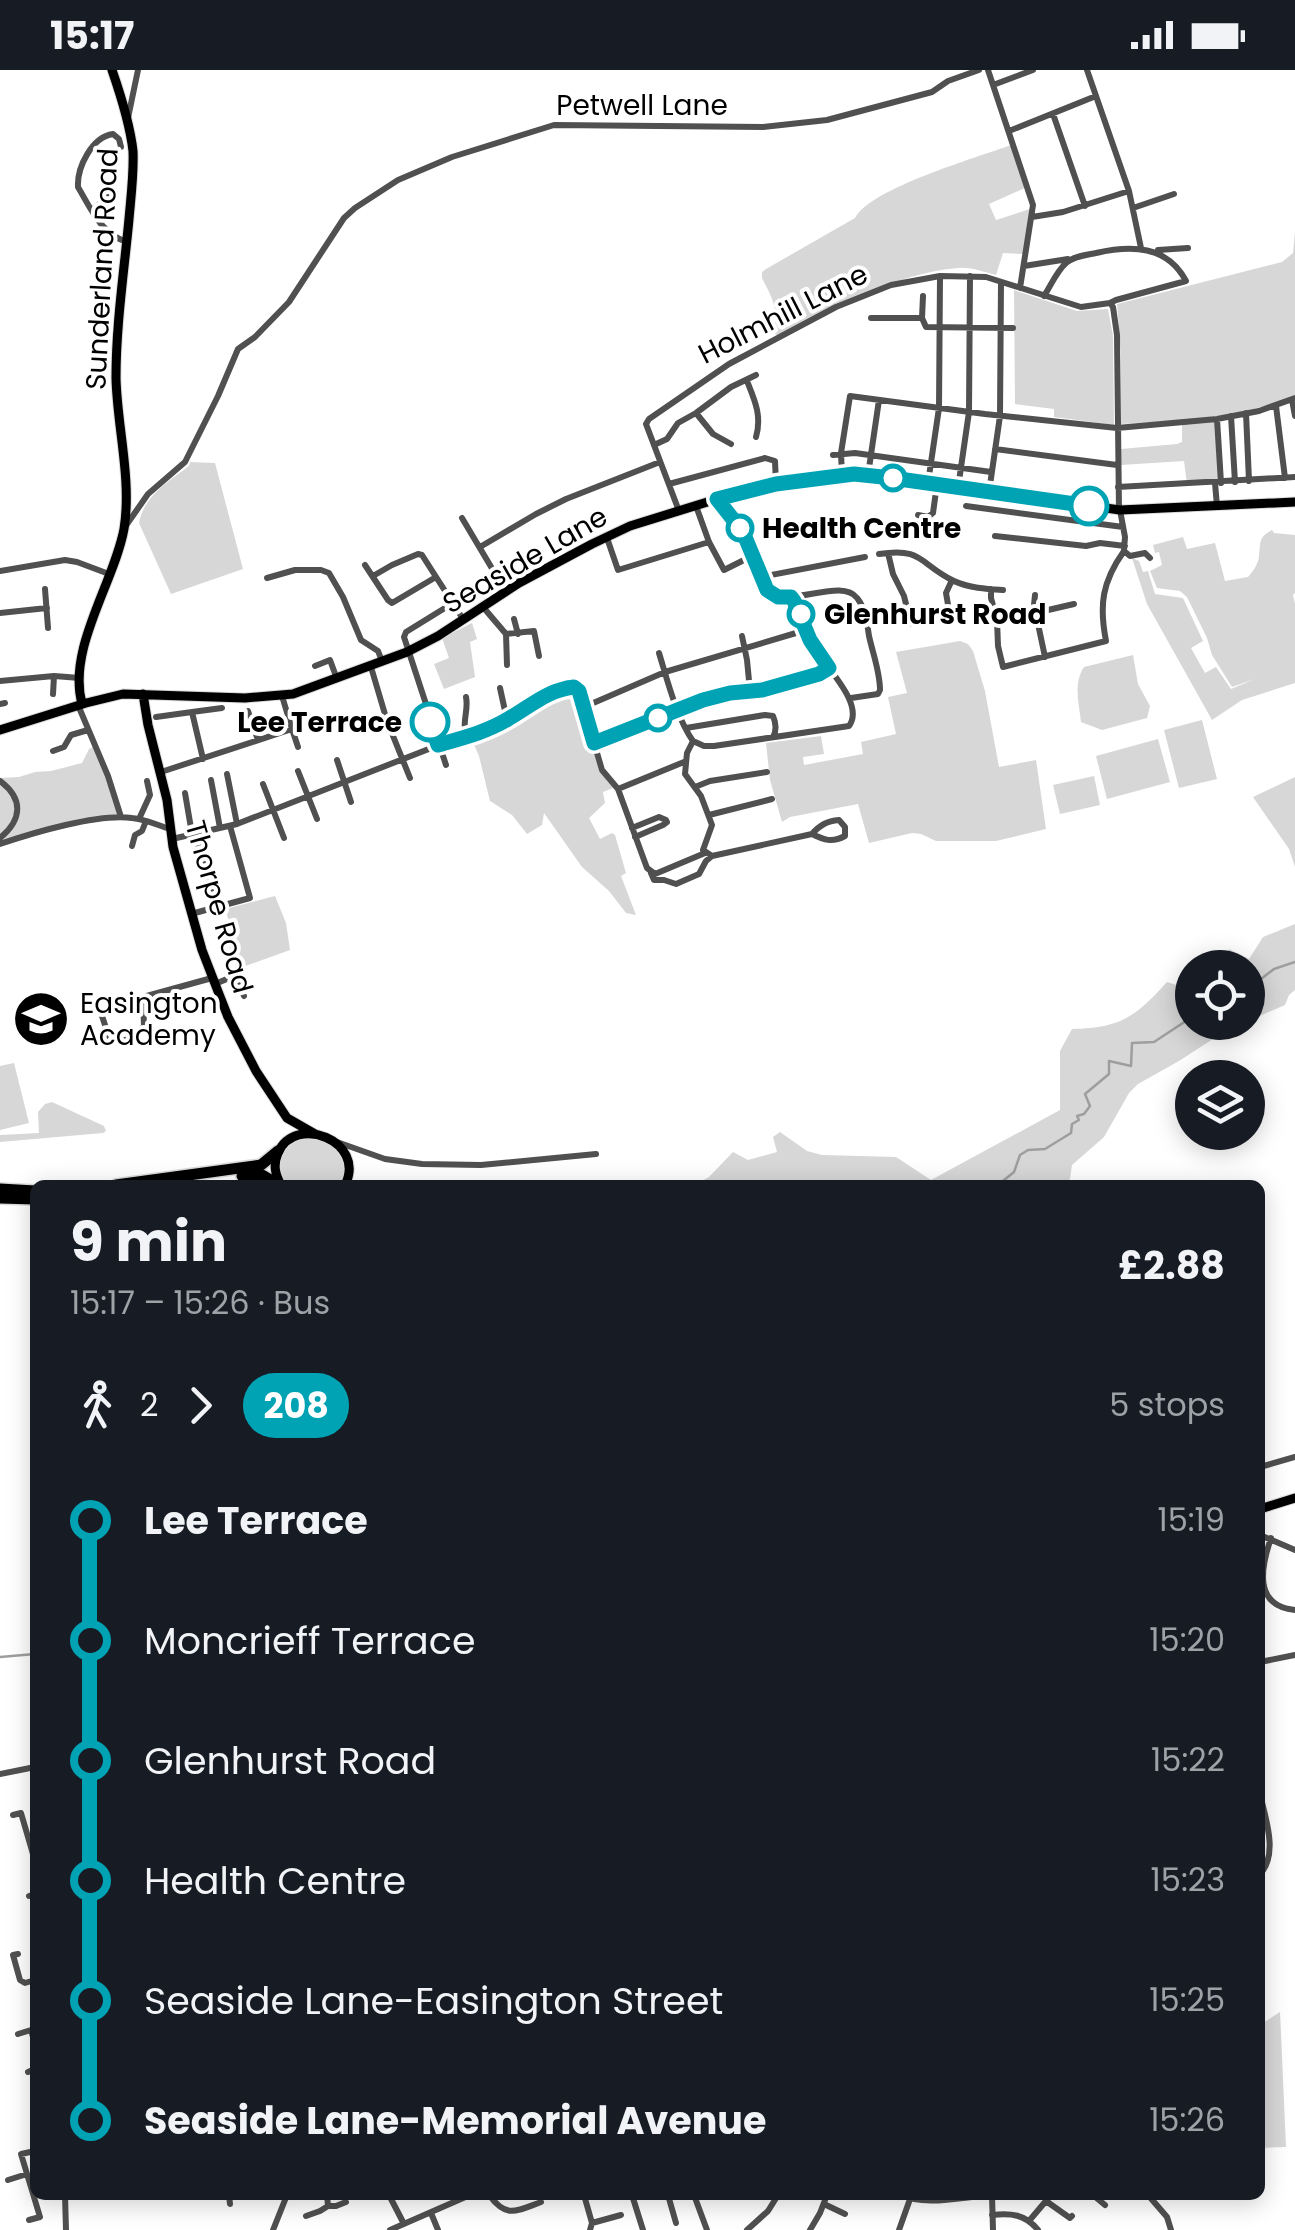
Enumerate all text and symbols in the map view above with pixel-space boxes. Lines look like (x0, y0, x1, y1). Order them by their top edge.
text: 15:17 (50, 9, 134, 62)
street label: Petwell Lane (556, 86, 728, 125)
street label: Sunderland Road (76, 147, 128, 391)
street label: Holmhill Lane (692, 255, 874, 373)
unlabelled marker (880, 465, 906, 491)
unlabelled marker (1070, 487, 1108, 525)
street label: Seaside Lane (435, 497, 615, 623)
place label: Health Centre (762, 509, 961, 548)
marker: Health Centre (727, 515, 753, 541)
place label: Glenhurst Road (824, 595, 1047, 634)
marker: Glenhurst Road (788, 601, 814, 627)
place label: Lee Terrace (237, 703, 402, 742)
marker: Lee Terrace (411, 703, 449, 741)
unlabelled marker (645, 705, 671, 731)
street label: Thorpe Road (176, 816, 262, 998)
map controls (1175, 950, 1265, 1150)
button: locate (1175, 950, 1265, 1040)
place label: Easington Academy (80, 984, 218, 1055)
school or university icon: Easington Academy (11, 989, 71, 1049)
button: layers (1175, 1060, 1265, 1150)
text: 9 min (70, 1203, 227, 1280)
text: £2.88 (1118, 1239, 1225, 1292)
text: 15:17 – 15:26 · Bus (70, 1280, 330, 1325)
icon: walk (70, 1378, 125, 1433)
icon: forward (173, 1378, 228, 1433)
text: 208 (263, 1381, 329, 1430)
text: 2 (140, 1382, 158, 1427)
text: 5 stops (1109, 1382, 1225, 1427)
text: Lee Terrace (144, 1494, 368, 1547)
text: 15:19 (1157, 1497, 1225, 1542)
text: Moncrieff Terrace (144, 1614, 475, 1667)
text: 15:20 (1149, 1617, 1225, 1662)
text: Glenhurst Road (144, 1734, 436, 1787)
text: 15:22 (1151, 1737, 1225, 1782)
text: Health Centre (144, 1854, 406, 1907)
text: 15:23 (1151, 1857, 1225, 1902)
text: Seaside Lane-Easington Street (144, 1974, 723, 2027)
text: 15:25 (1149, 1977, 1225, 2022)
text: Seaside Lane-Memorial Avenue (144, 2094, 766, 2147)
text: 15:26 (1149, 2097, 1225, 2142)

